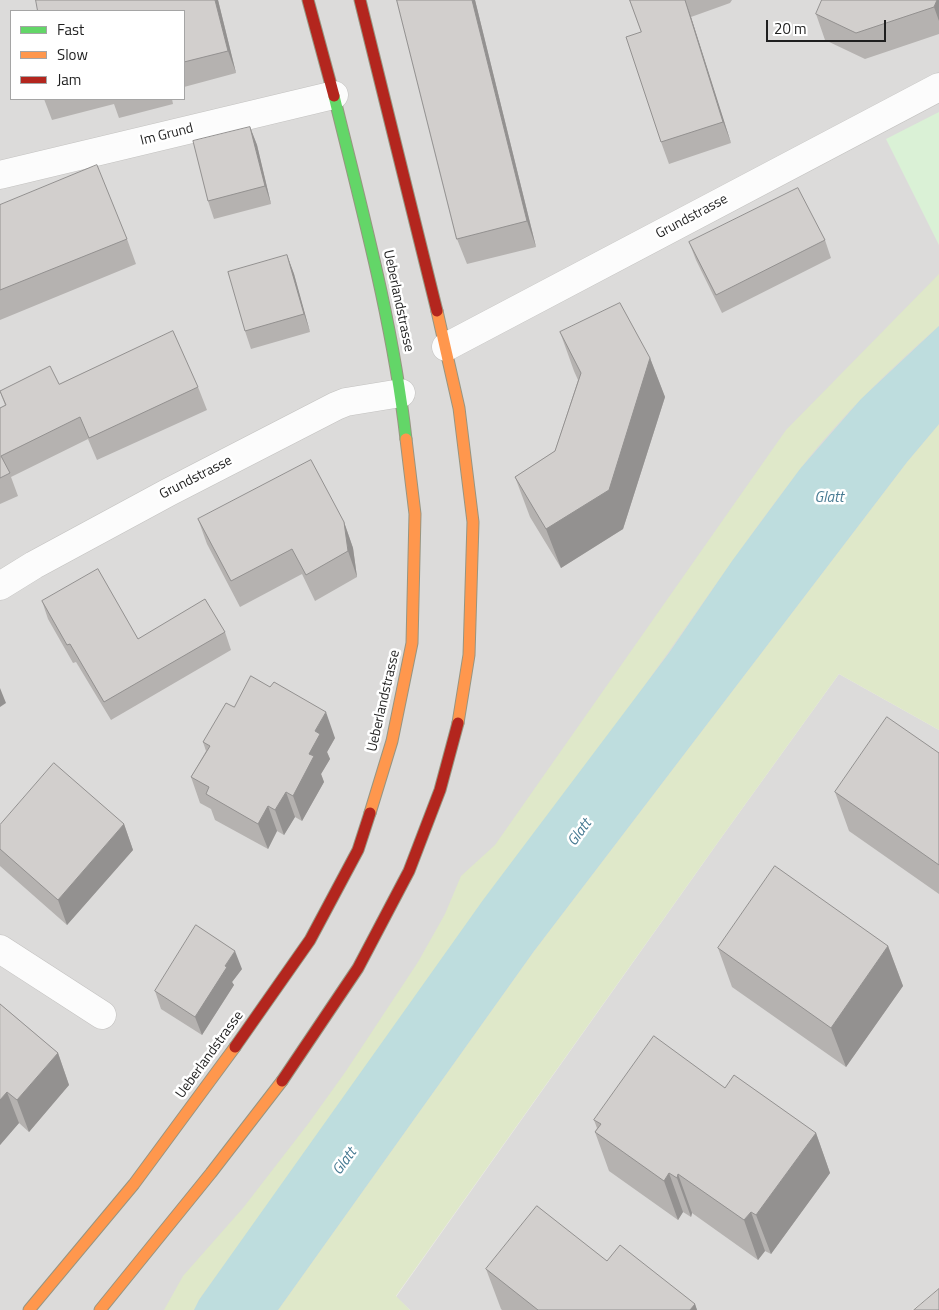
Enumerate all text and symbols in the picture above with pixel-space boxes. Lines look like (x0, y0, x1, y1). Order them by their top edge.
legend (10, 10, 185, 100)
scale bar (769, 10, 889, 42)
text: 20 m (774, 17, 807, 40)
text: Fast (57, 18, 84, 41)
text: Slow (57, 43, 88, 66)
text: Jam (57, 68, 81, 91)
street label: Im Grund (139, 120, 195, 150)
street label: Grundstrasse (653, 191, 731, 243)
street label: Ueberlandstrasse (379, 248, 417, 354)
street label: Grundstrasse (157, 453, 235, 503)
water label: Glatt (815, 489, 843, 507)
street label: Ueberlandstrasse (364, 649, 404, 753)
water label: Glatt (564, 816, 596, 850)
street label: Ueberlandstrasse (173, 1008, 247, 1102)
water label: Glatt (329, 1145, 361, 1179)

